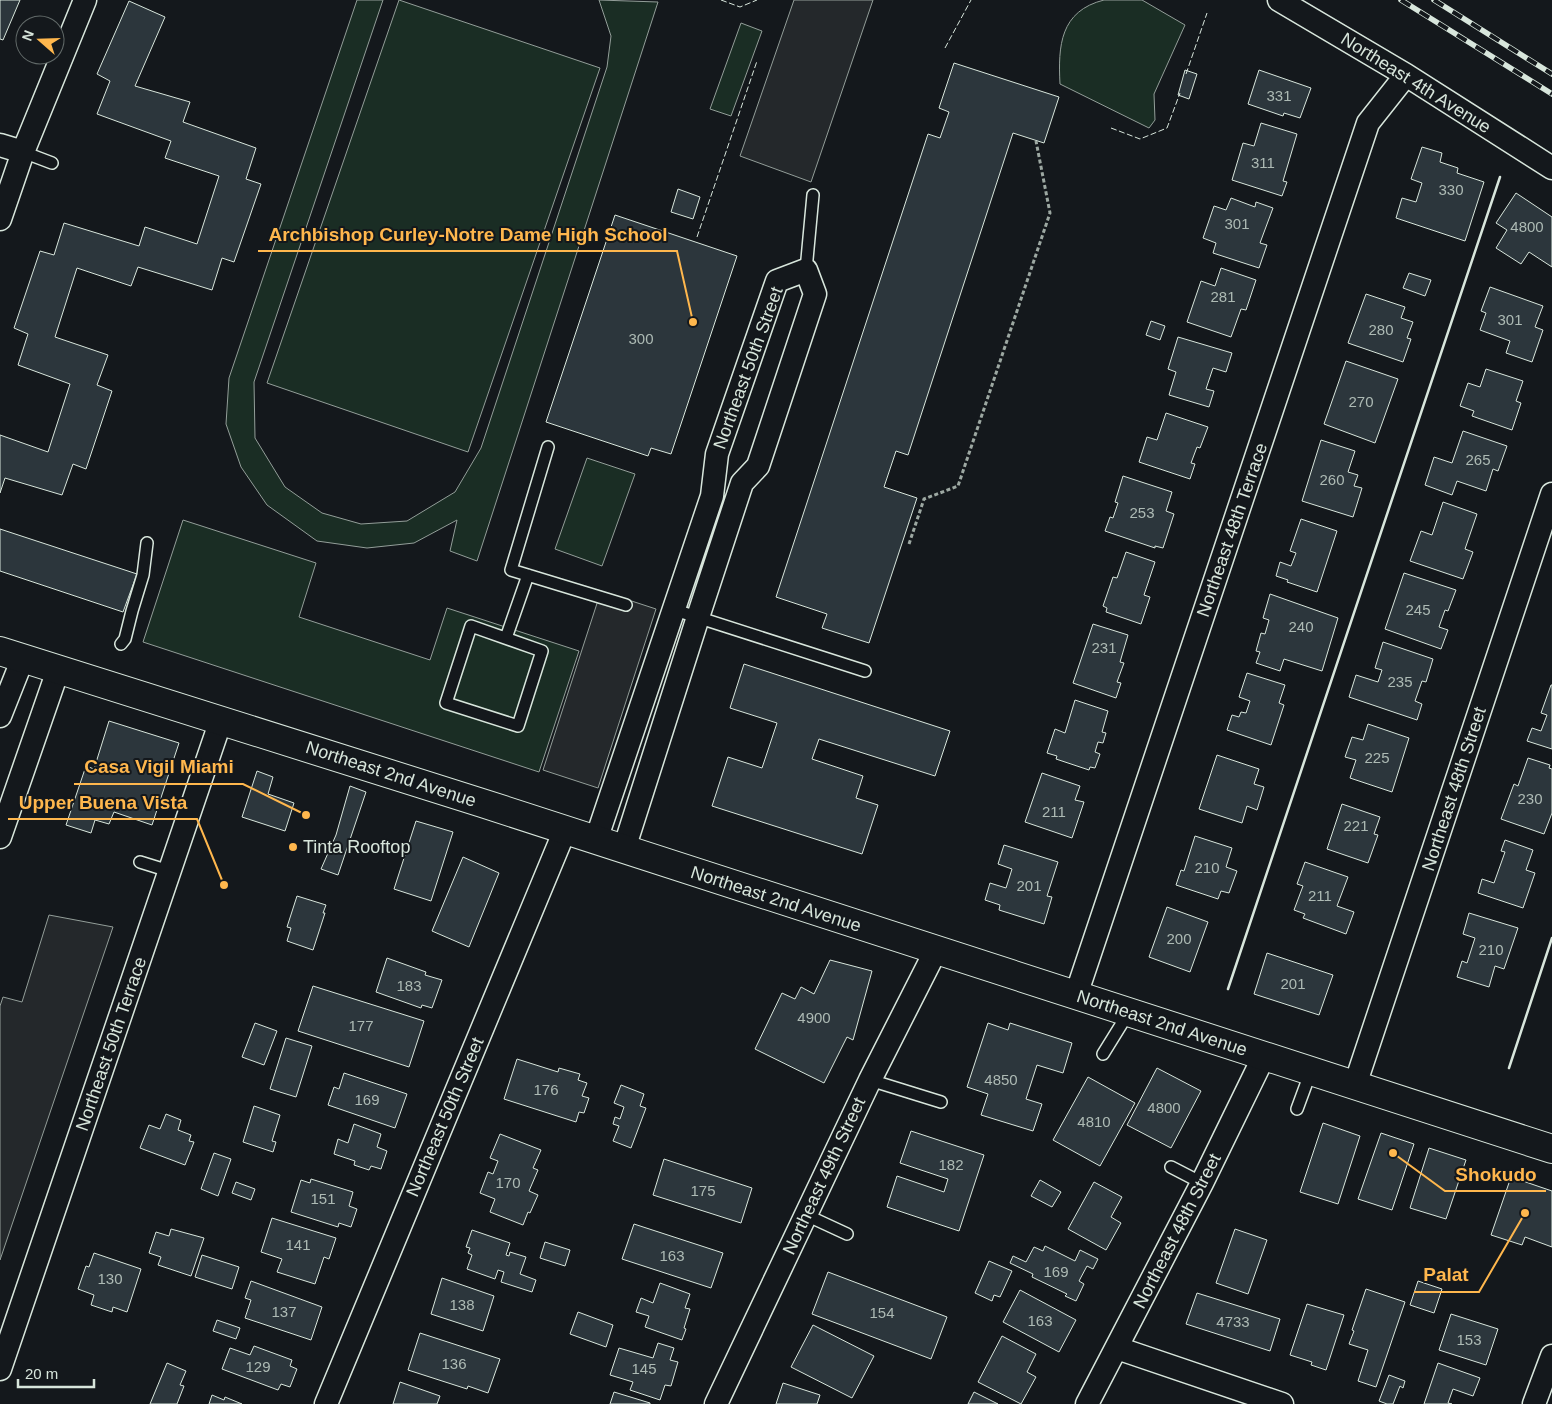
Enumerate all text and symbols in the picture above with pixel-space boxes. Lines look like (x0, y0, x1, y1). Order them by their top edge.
north arrow (15, 15, 65, 65)
text: N (19, 28, 37, 43)
street label: Northeast 4th Avenue (1337, 29, 1495, 137)
house number: 331 (1266, 87, 1292, 104)
house number: 311 (1251, 154, 1275, 171)
house number: 330 (1438, 181, 1464, 198)
house number: 301 (1224, 215, 1250, 232)
callout: Archbishop Curley-Notre Dame High School (258, 217, 677, 251)
house number: 4800 (1510, 218, 1544, 235)
text: Archbishop Curley-Notre Dame High School (268, 224, 668, 245)
street label: Northeast 50th Street (709, 284, 787, 452)
house number: 281 (1210, 288, 1236, 305)
house number: 301 (1497, 311, 1523, 328)
house number: 280 (1368, 321, 1394, 338)
house number: 300 (628, 330, 654, 347)
house number: 270 (1348, 393, 1374, 410)
street label: Northeast 48th Terrace (1193, 440, 1271, 620)
house number: 265 (1465, 451, 1491, 468)
house number: 260 (1319, 471, 1345, 488)
house number: 253 (1129, 504, 1155, 521)
house number: 245 (1405, 601, 1431, 618)
house number: 240 (1288, 618, 1314, 635)
house number: 231 (1091, 639, 1117, 656)
house number: 235 (1387, 673, 1413, 690)
street label: Northeast 48th Street (1418, 705, 1490, 873)
street label: Northeast 2nd Avenue (303, 737, 479, 811)
house number: 225 (1364, 749, 1390, 766)
callout: Casa Vigil Miami (74, 750, 243, 784)
text: Casa Vigil Miami (84, 756, 234, 777)
callout: Upper Buena Vista (8, 785, 197, 819)
house number: 230 (1517, 790, 1543, 807)
text: Upper Buena Vista (19, 792, 188, 813)
house number: 211 (1042, 803, 1066, 820)
house number: 221 (1343, 817, 1369, 834)
place label: Tinta Rooftop (303, 837, 410, 857)
marker: Tinta Rooftop (287, 841, 299, 853)
house number: 210 (1194, 859, 1220, 876)
street label: Northeast 2nd Avenue (688, 862, 864, 936)
house number: 201 (1016, 877, 1042, 894)
house number: 211 (1308, 887, 1332, 904)
house number: 200 (1166, 930, 1192, 947)
house number: 210 (1478, 941, 1504, 958)
street label: Northeast 50th Terrace (72, 954, 150, 1134)
house number: 201 (1280, 975, 1306, 992)
house number: 183 (396, 977, 422, 994)
street label: Northeast 2nd Avenue (1074, 986, 1250, 1060)
house number: 4900 (797, 1009, 831, 1026)
house number: 177 (348, 1017, 374, 1034)
street label: Northeast 50th Street (402, 1034, 488, 1200)
house number: 4850 (984, 1071, 1018, 1088)
house number: 176 (533, 1081, 559, 1098)
house number: 169 (354, 1091, 380, 1108)
street label: Northeast 49th Street (779, 1094, 869, 1258)
house number: 4800 (1147, 1099, 1181, 1116)
house number: 4810 (1077, 1113, 1111, 1130)
street label: Northeast 48th Street (1129, 1150, 1225, 1312)
house number: 182 (938, 1156, 964, 1173)
callout: Shokudo (1445, 1157, 1546, 1191)
text: Shokudo (1455, 1164, 1537, 1185)
house number: 170 (495, 1174, 521, 1191)
house number: 175 (690, 1182, 716, 1199)
house number: 151 (310, 1190, 336, 1207)
house number: 141 (285, 1236, 311, 1253)
house number: 163 (659, 1247, 685, 1264)
callout: Palat (1414, 1258, 1479, 1292)
house number: 169 (1043, 1263, 1069, 1280)
text: Palat (1423, 1264, 1469, 1285)
house number: 130 (97, 1270, 123, 1287)
house number: 138 (449, 1296, 475, 1313)
house number: 137 (271, 1303, 297, 1320)
house number: 154 (869, 1304, 895, 1321)
house number: 163 (1027, 1312, 1053, 1329)
house number: 4733 (1216, 1313, 1250, 1330)
house number: 153 (1456, 1331, 1482, 1348)
house number: 136 (441, 1355, 467, 1372)
scale bar (18, 1356, 94, 1388)
house number: 129 (245, 1358, 271, 1375)
house number: 145 (631, 1360, 657, 1377)
text: 20 m (25, 1365, 58, 1382)

